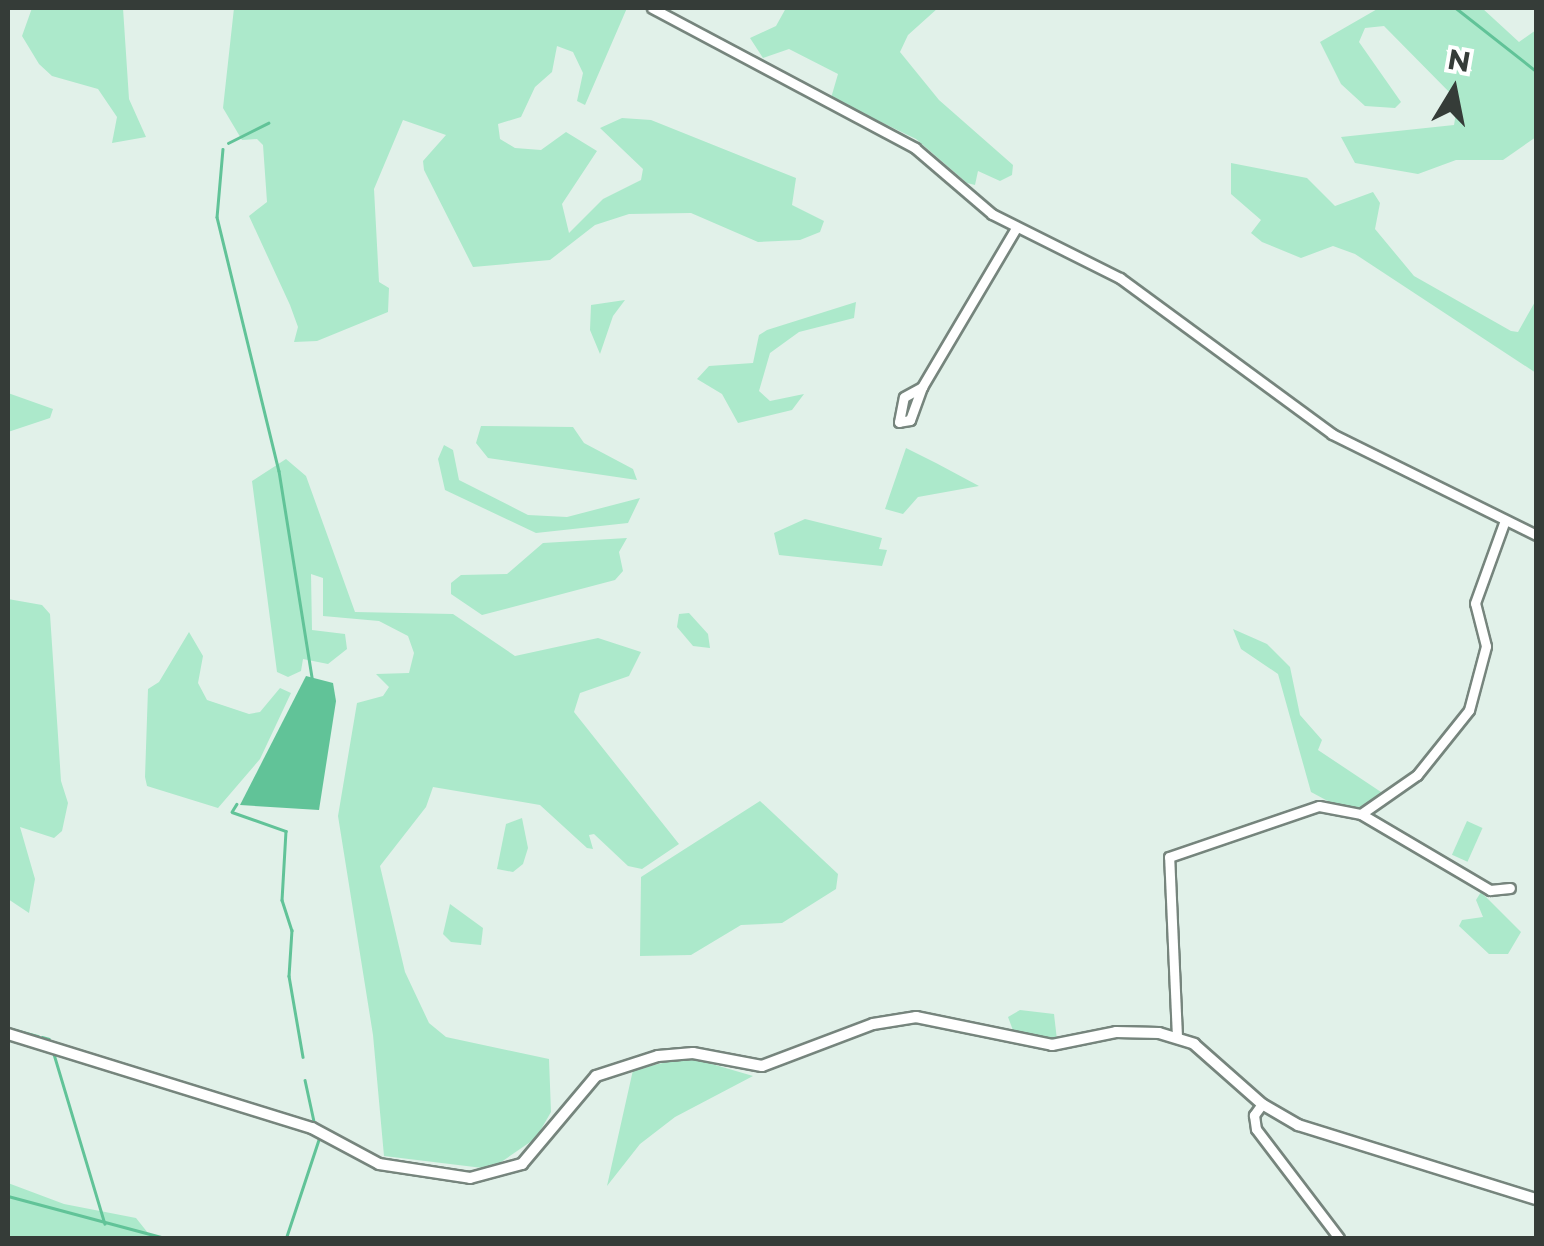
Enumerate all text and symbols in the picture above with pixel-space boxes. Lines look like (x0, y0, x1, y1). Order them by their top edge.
north arrow (1404, 40, 1504, 140)
text: N (1445, 42, 1473, 79)

